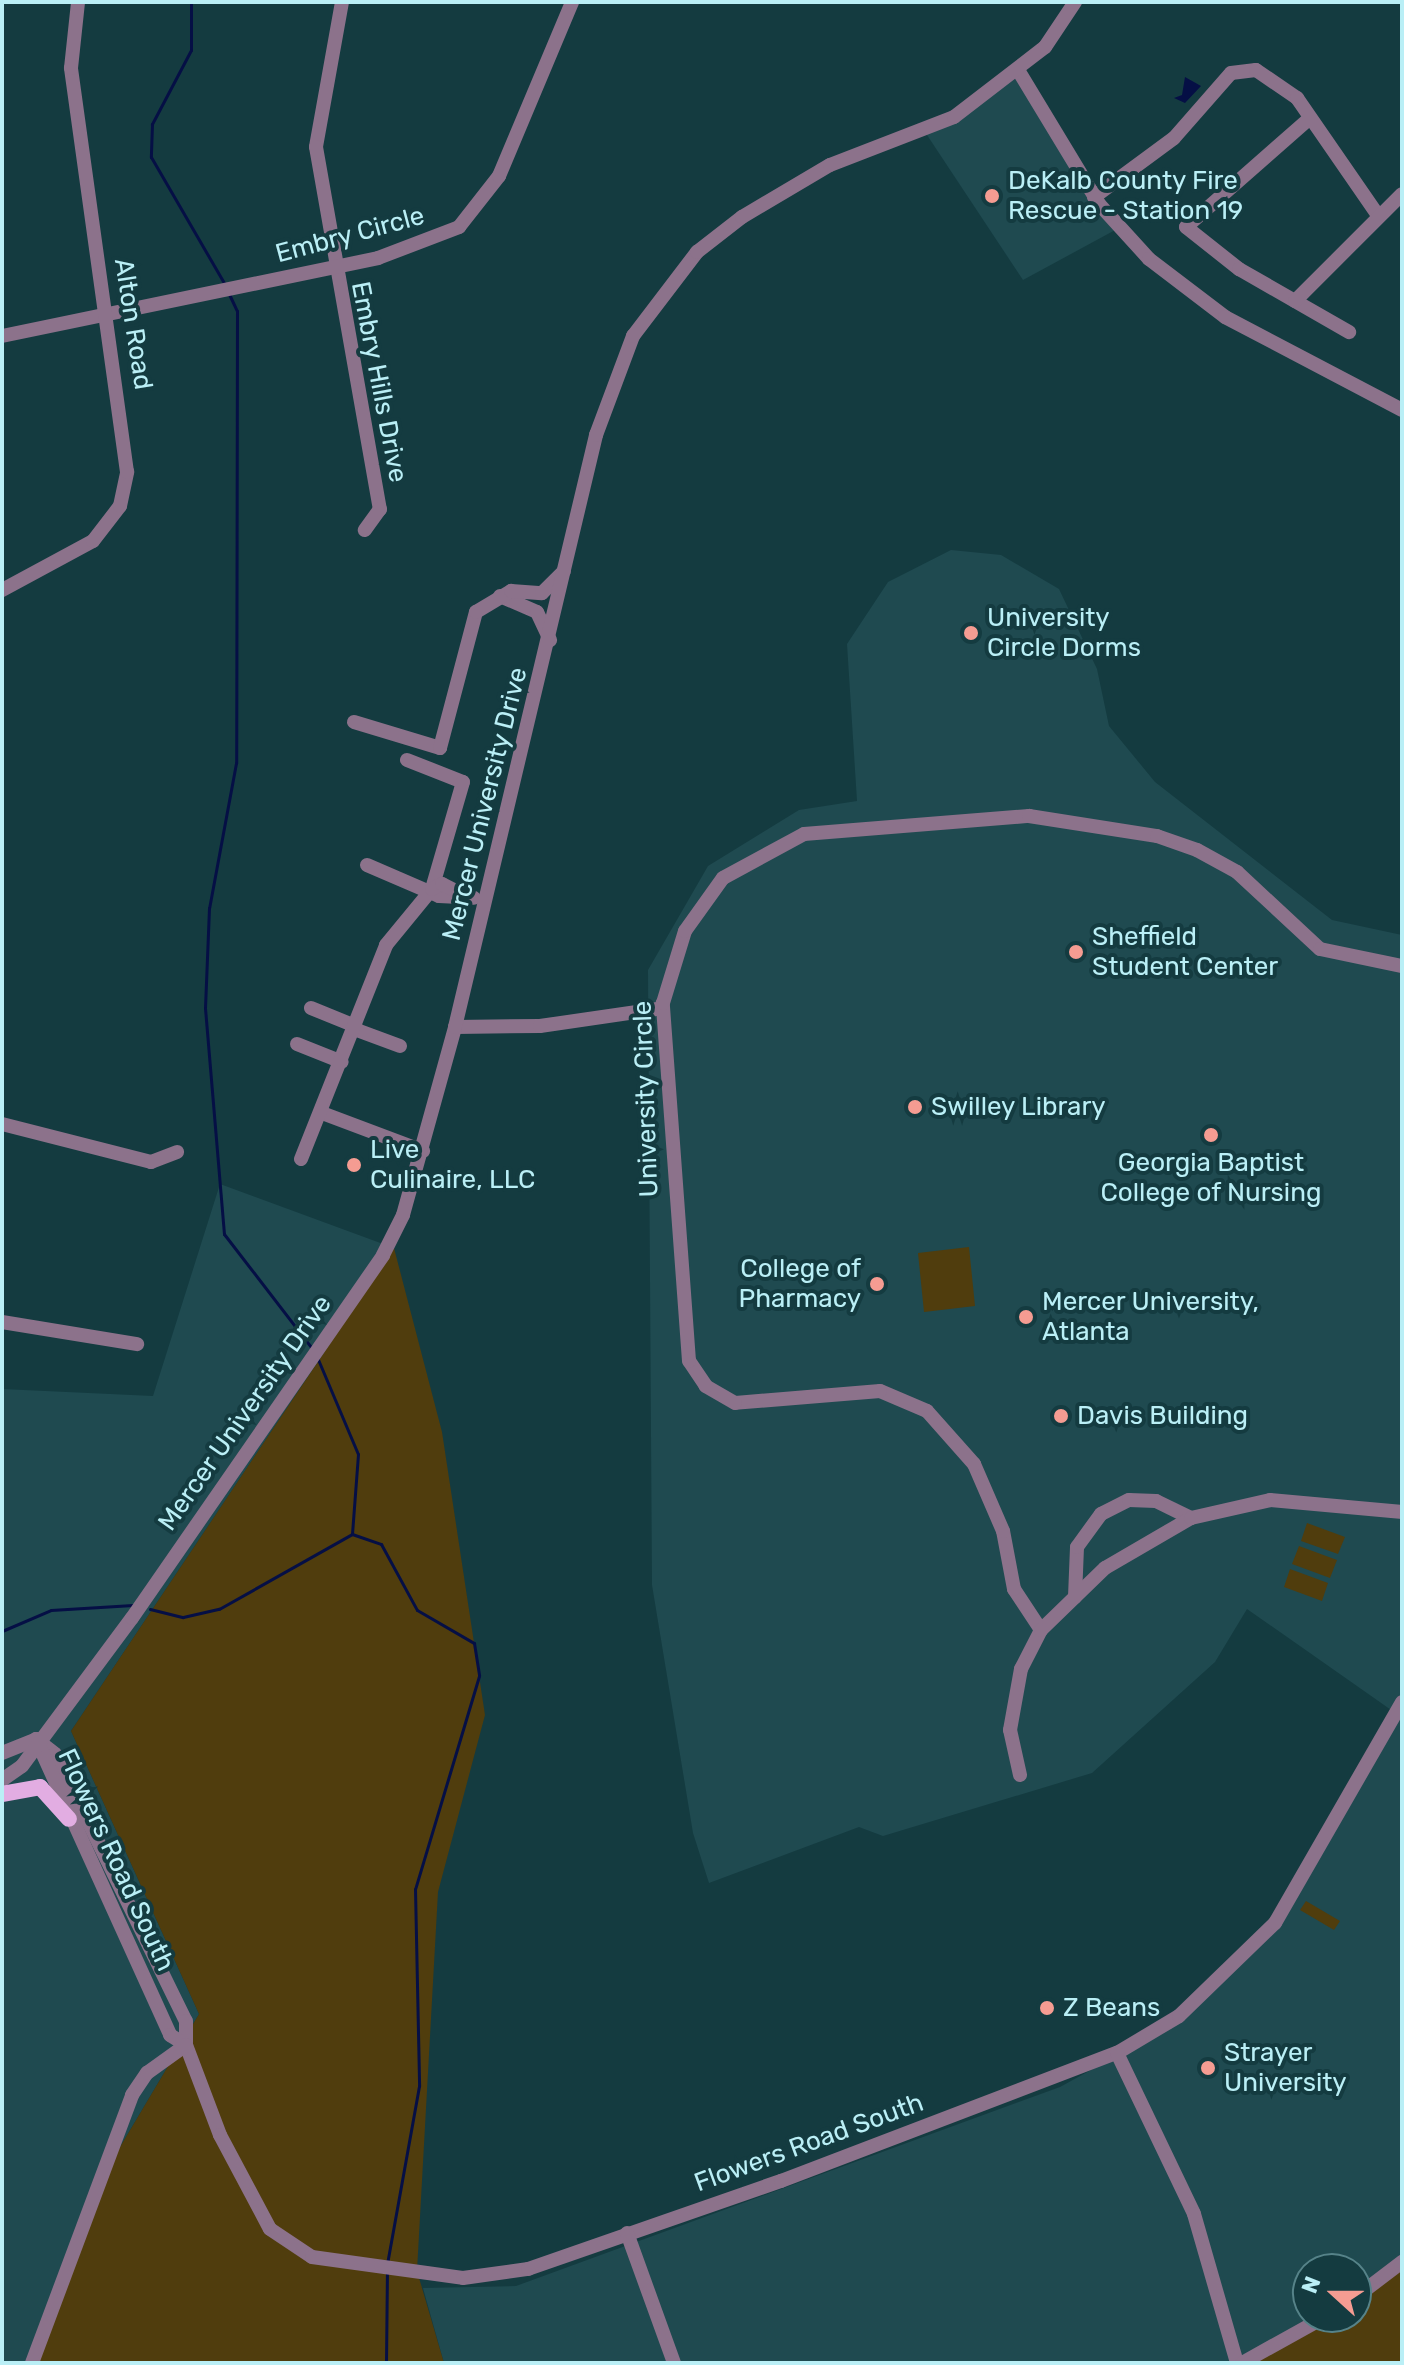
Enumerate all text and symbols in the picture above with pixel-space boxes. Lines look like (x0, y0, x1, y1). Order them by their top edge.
place label: DeKalb County Fire Rescue - Station 19 (1008, 165, 1243, 226)
marker: DeKalb County Fire Rescue - Station 19 (983, 187, 1001, 205)
street label: Embry Circle (272, 200, 428, 270)
street label: Alton Road (107, 256, 159, 392)
street label: Embry Hills Drive (344, 279, 414, 485)
place label: University Circle Dorms (987, 602, 1141, 664)
marker: University Circle Dorms (962, 624, 980, 642)
street label: Mercer University Drive (436, 664, 534, 944)
place label: Sheffield Student Center (1092, 921, 1278, 982)
marker: Sheffield Student Center (1067, 943, 1085, 961)
street label: University Circle (627, 1000, 665, 1198)
place label: Swilley Library (931, 1091, 1106, 1123)
marker: Swilley Library (906, 1098, 924, 1116)
marker: Georgia Baptist College of Nursing (1202, 1126, 1220, 1144)
place label: Live Culinaire, LLC (370, 1134, 535, 1196)
place label: Georgia Baptist College of Nursing (1100, 1147, 1322, 1208)
marker: Live Culinaire, LLC (345, 1156, 363, 1174)
place label: College of Pharmacy (738, 1253, 861, 1314)
marker: College of Pharmacy (868, 1275, 886, 1293)
place label: Mercer University, Atlanta (1042, 1286, 1260, 1348)
street label: Mercer University Drive (151, 1289, 339, 1537)
marker: Mercer University, Atlanta (1017, 1308, 1035, 1326)
place label: Davis Building (1077, 1400, 1248, 1432)
marker: Davis Building (1052, 1407, 1070, 1425)
street label: Flowers Road South (51, 1744, 181, 1976)
place label: Z Beans (1063, 1992, 1160, 2024)
marker: Z Beans (1038, 1999, 1056, 2017)
place label: Strayer University (1224, 2037, 1347, 2098)
marker: Strayer University (1199, 2059, 1217, 2077)
street label: Flowers Road South (690, 2087, 928, 2199)
north arrow (1292, 2253, 1372, 2333)
text: N (1296, 2273, 1326, 2297)

